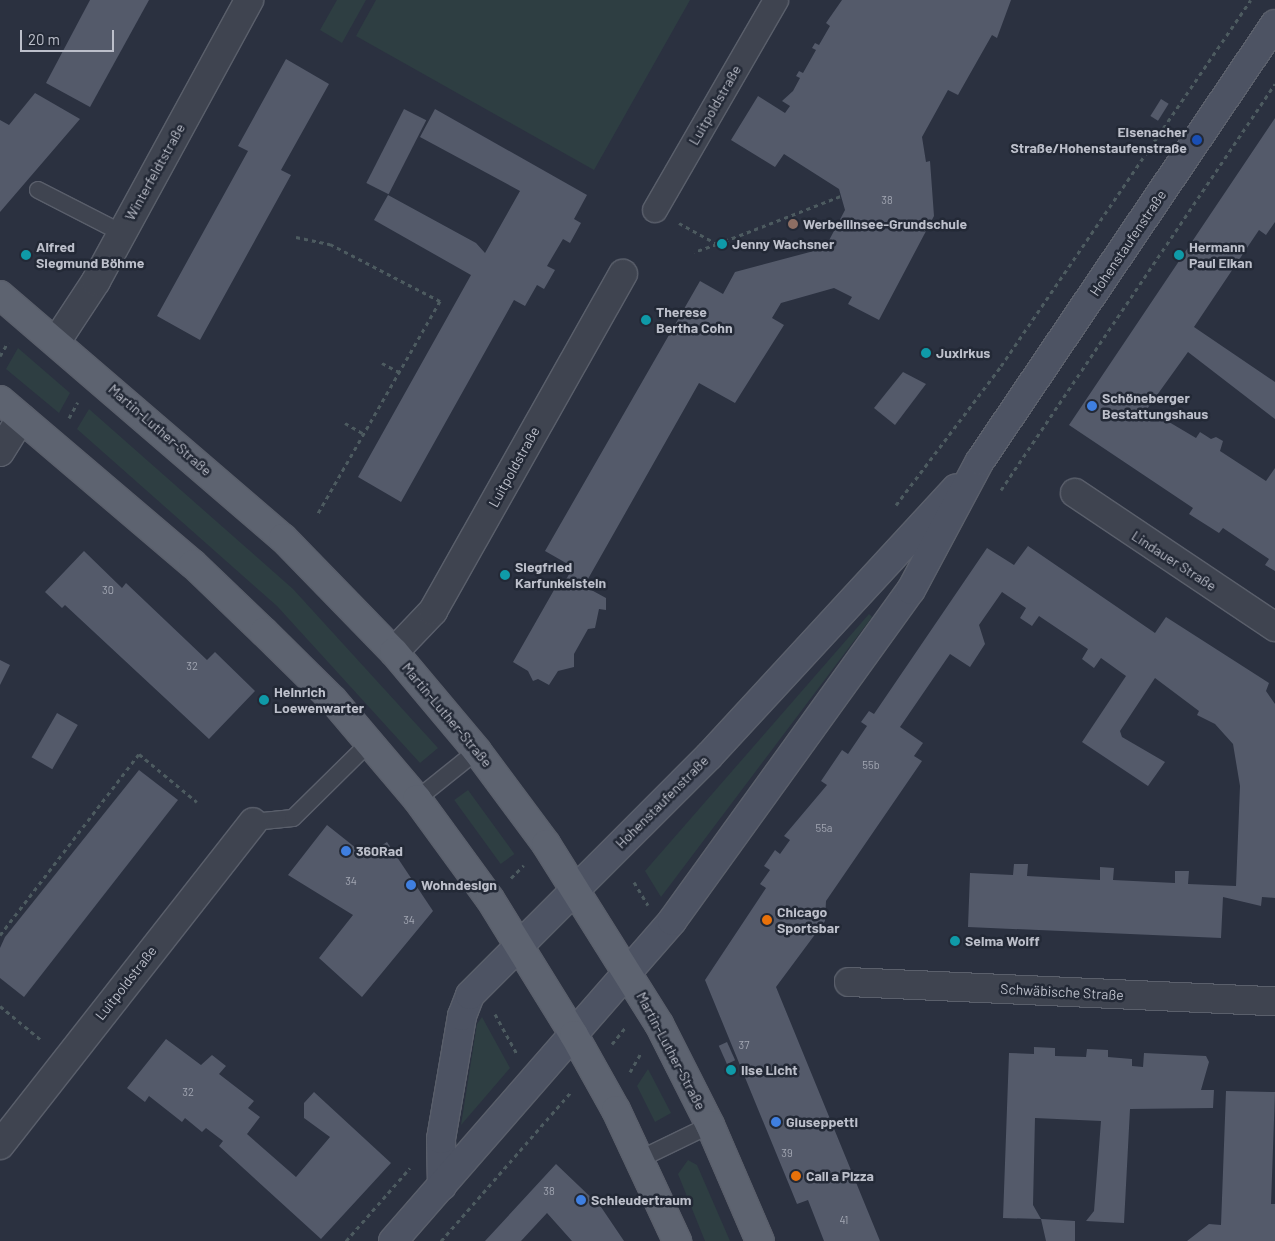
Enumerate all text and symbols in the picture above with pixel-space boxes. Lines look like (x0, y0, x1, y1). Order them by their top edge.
scale bar (22, 20, 116, 52)
text: 20 m (28, 30, 60, 48)
street label: Luitpoldstraße (685, 62, 745, 148)
street label: Winterfeldtstraße (121, 121, 189, 223)
place label: Eisenacher Straße/Hohenstaufenstraße (1011, 124, 1187, 156)
marker: Eisenacher Straße/Hohenstaufenstraße (1191, 134, 1203, 146)
street label: Hohenstaufenstraße (1086, 187, 1170, 299)
house number: 38 (881, 193, 893, 207)
place label: Werbellinsee-Grundschule (803, 216, 967, 232)
marker: Werbellinsee-Grundschule (787, 218, 799, 230)
place label: Jenny Wachsner (732, 236, 834, 252)
marker: Jenny Wachsner (716, 238, 728, 250)
place label: Alfred Siegmund Böhme (36, 239, 144, 272)
place label: Hermann Paul Elkan (1189, 239, 1252, 272)
marker: Alfred Siegmund Böhme (20, 249, 32, 261)
marker: Hermann Paul Elkan (1173, 249, 1185, 261)
place label: Therese Bertha Cohn (656, 304, 733, 336)
marker: Therese Bertha Cohn (640, 314, 652, 326)
place label: Juxirkus (936, 345, 990, 361)
marker: Juxirkus (920, 347, 932, 359)
street label: Martin-Luther-Straße (105, 381, 215, 479)
place label: Schöneberger Bestattungshaus (1102, 390, 1208, 422)
marker: Schöneberger Bestattungshaus (1086, 400, 1098, 412)
street label: Luitpoldstraße (485, 424, 543, 510)
street label: Lindauer Straße (1129, 527, 1219, 595)
place label: Siegfried Karfunkelstein (515, 559, 606, 592)
marker: Siegfried Karfunkelstein (499, 569, 511, 581)
house number: 30 (102, 583, 114, 597)
house number: 32 (186, 659, 198, 673)
street label: Martin-Luther-Straße (399, 659, 495, 771)
place label: Heinrich Loewenwarter (274, 684, 364, 716)
marker: Heinrich Loewenwarter (258, 694, 270, 706)
street label: Hohenstaufenstraße (612, 752, 712, 852)
house number: 55b (862, 758, 880, 772)
house number: 55a (816, 821, 832, 835)
place label: 360Rad (356, 843, 403, 859)
marker: 360Rad (340, 845, 352, 857)
house number: 34 (345, 874, 357, 888)
place label: Wohndesign (421, 877, 497, 893)
marker: Wohndesign (405, 879, 417, 891)
place label: Chicago Sportsbar (777, 904, 840, 936)
house number: 34 (403, 913, 415, 927)
marker: Chicago Sportsbar (761, 914, 773, 926)
place label: Selma Wolff (965, 933, 1040, 949)
marker: Selma Wolff (949, 935, 961, 947)
street label: Luitpoldstraße (92, 943, 160, 1023)
street label: Schwäbische Straße (1000, 980, 1124, 1004)
street label: Martin-Luther-Straße (633, 989, 709, 1113)
house number: 37 (739, 1038, 749, 1052)
place label: Ilse Licht (741, 1062, 798, 1078)
marker: Ilse Licht (725, 1064, 737, 1076)
house number: 32 (182, 1085, 194, 1099)
place label: Giuseppetti (786, 1114, 858, 1130)
marker: Giuseppetti (770, 1116, 782, 1128)
house number: 39 (781, 1146, 793, 1160)
place label: Call a Pizza (806, 1168, 874, 1184)
marker: Call a Pizza (790, 1170, 802, 1182)
house number: 38 (543, 1184, 555, 1198)
place label: Schleudertraum (591, 1192, 692, 1208)
marker: Schleudertraum (575, 1194, 587, 1206)
house number: 41 (840, 1213, 848, 1227)

